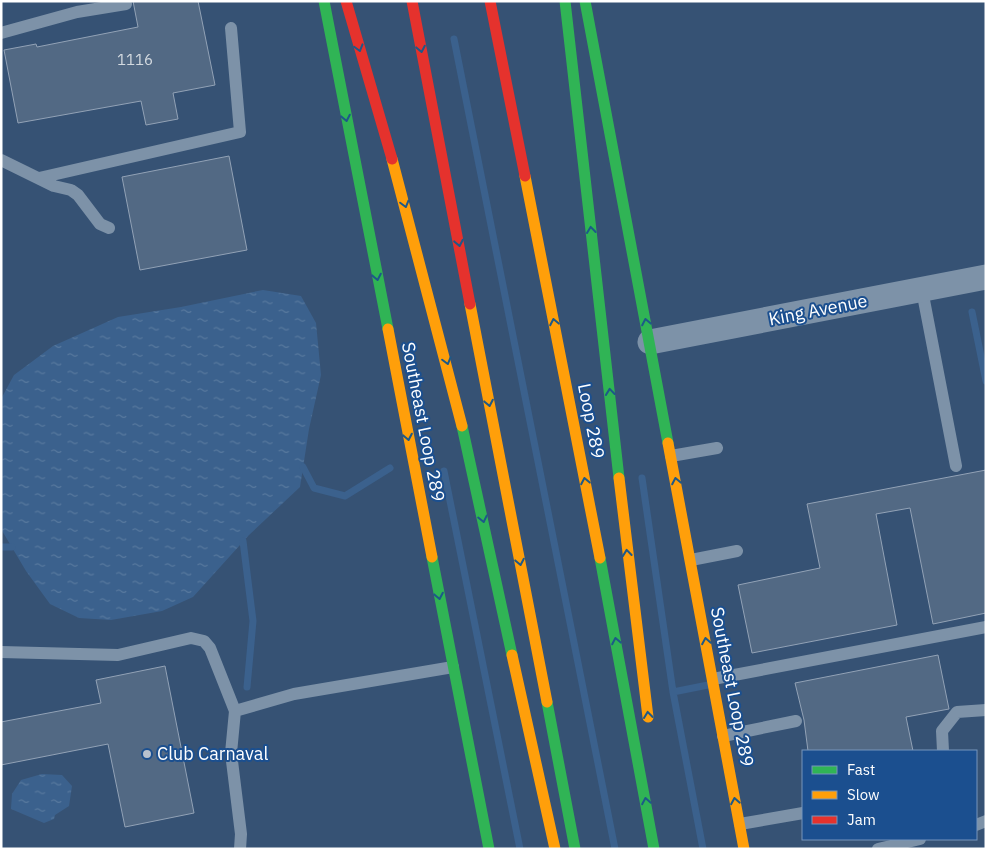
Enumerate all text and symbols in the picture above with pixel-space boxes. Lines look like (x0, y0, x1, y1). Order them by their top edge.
one-way arrow (354, 43, 364, 52)
one-way arrow (416, 45, 426, 54)
house number: 1116 (117, 50, 153, 69)
one-way arrow (341, 113, 351, 122)
one-way arrow (400, 199, 410, 207)
one-way arrow (586, 226, 597, 234)
one-way arrow (453, 239, 463, 247)
one-way arrow (372, 273, 382, 282)
street label: King Avenue (767, 289, 869, 330)
one-way arrow (641, 317, 652, 326)
one-way arrow (549, 318, 560, 326)
street label: Southeast Loop 289 (397, 340, 450, 504)
one-way arrow (441, 357, 452, 365)
street label: Loop 289 (573, 381, 610, 460)
one-way arrow (605, 387, 616, 395)
one-way arrow (484, 398, 494, 407)
one-way arrow (403, 432, 413, 441)
one-way arrow (581, 477, 591, 486)
one-way arrow (671, 477, 682, 486)
one-way arrow (477, 515, 488, 524)
one-way arrow (622, 549, 633, 557)
one-way arrow (514, 558, 525, 567)
one-way arrow (434, 592, 444, 601)
street label: Southeast Loop 289 (706, 605, 759, 769)
one-way arrow (612, 637, 622, 645)
one-way arrow (701, 637, 711, 645)
one-way arrow (643, 710, 654, 718)
place label: Club Carnaval (157, 742, 268, 765)
marker: Club Carnaval (141, 748, 153, 760)
legend (802, 750, 977, 840)
text: Fast (847, 760, 875, 779)
text: Slow (847, 785, 880, 804)
one-way arrow (641, 796, 651, 805)
one-way arrow (731, 796, 741, 805)
text: Jam (847, 810, 876, 829)

